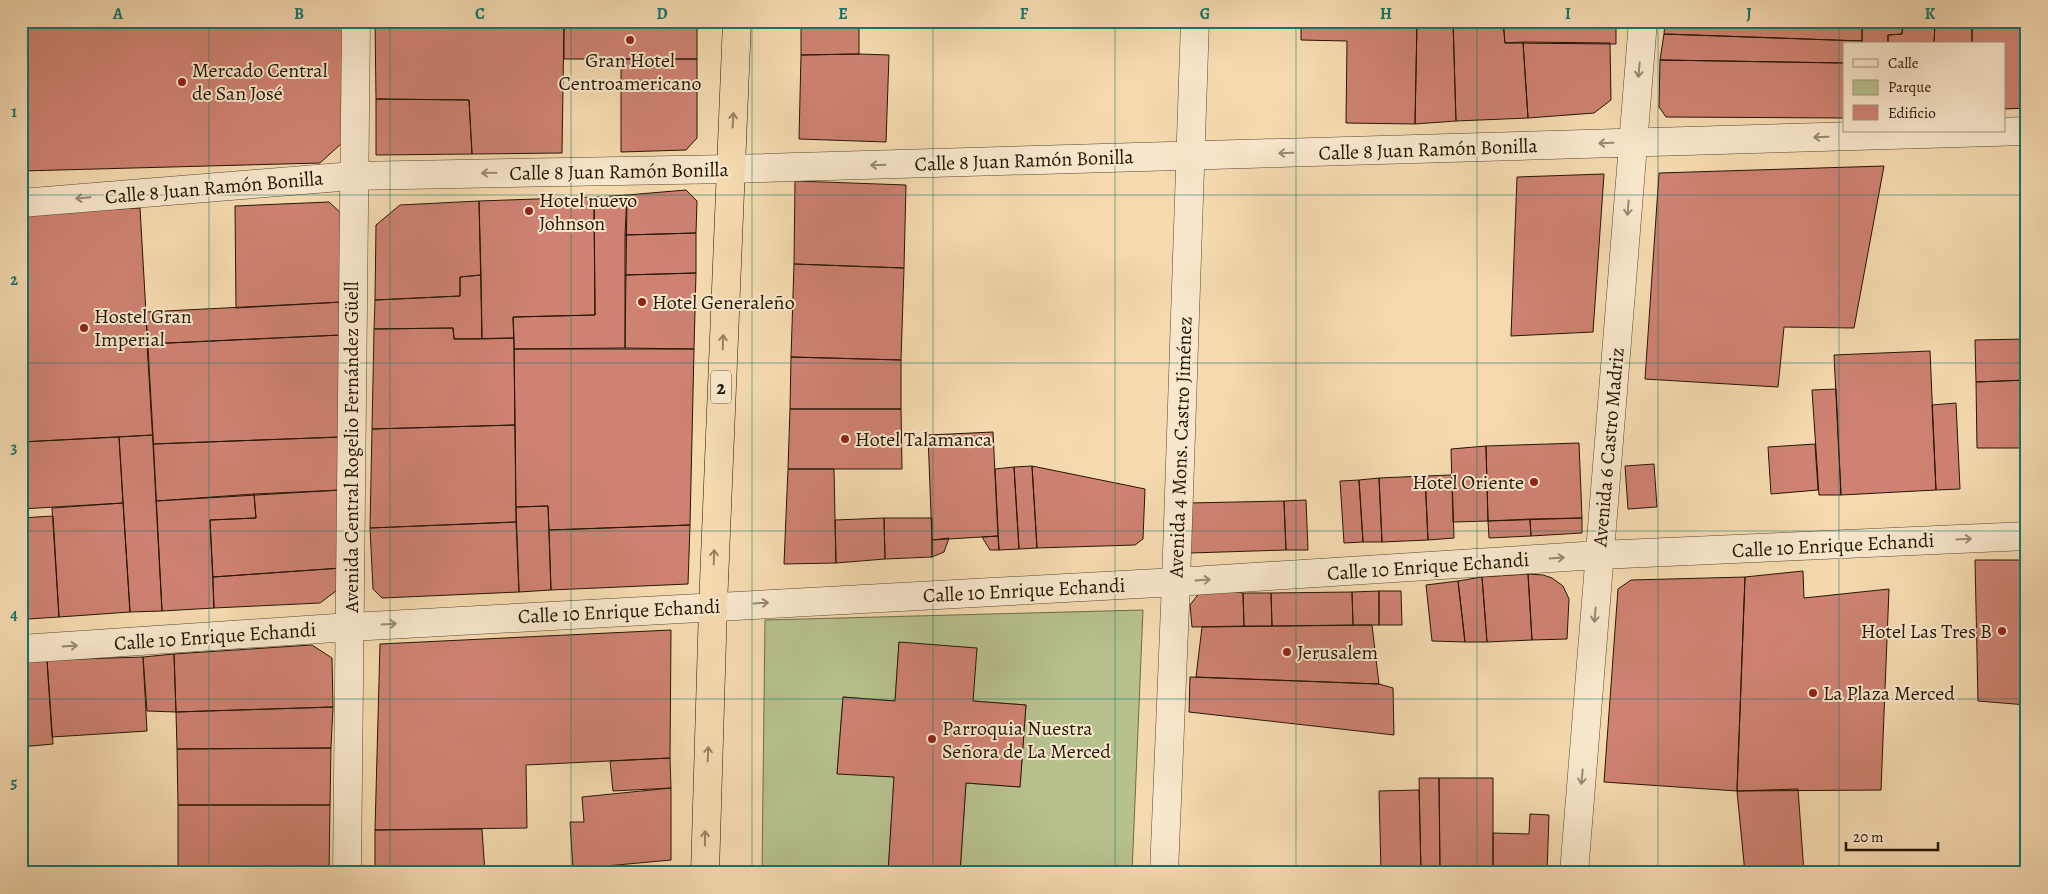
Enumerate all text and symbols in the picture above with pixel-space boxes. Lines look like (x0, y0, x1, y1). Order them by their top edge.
text: A (112, 3, 124, 25)
text: B (294, 3, 304, 25)
text: C (475, 3, 485, 25)
text: D (656, 3, 668, 25)
text: E (838, 3, 848, 25)
text: F (1020, 3, 1029, 25)
text: G (1200, 3, 1210, 25)
text: H (1380, 3, 1392, 25)
text: I (1565, 3, 1571, 25)
text: J (1746, 3, 1752, 25)
text: K (1925, 3, 1936, 25)
marker: Gran Hotel Centroamericano (624, 34, 636, 46)
legend (1843, 42, 2006, 132)
place label: Gran Hotel Centroamericano (559, 47, 701, 97)
text: Calle (1888, 53, 1919, 73)
place label: Mercado Central de San José (192, 57, 328, 107)
one-way arrow (1634, 62, 1644, 78)
marker: Mercado Central de San José (176, 76, 188, 88)
text: Parque (1888, 77, 1931, 97)
text: 1 (11, 101, 17, 123)
text: Edificio (1888, 103, 1936, 123)
one-way arrow (728, 112, 737, 128)
street label: Calle 8 Juan Ramón Bonilla (1318, 132, 1539, 167)
one-way arrow (1813, 132, 1829, 142)
one-way arrow (1598, 139, 1614, 148)
street label: Calle 8 Juan Ramón Bonilla (914, 143, 1135, 178)
one-way arrow (1278, 148, 1294, 158)
street label: Calle 8 Juan Ramón Bonilla (509, 156, 730, 187)
one-way arrow (871, 160, 887, 169)
street label: Calle 8 Juan Ramón Bonilla (104, 164, 325, 211)
one-way arrow (482, 168, 498, 178)
place label: Hotel nuevo Johnson (539, 187, 637, 237)
one-way arrow (75, 193, 91, 203)
one-way arrow (1623, 200, 1632, 216)
marker: Hotel nuevo Johnson (523, 205, 535, 217)
text: 2 (10, 269, 18, 291)
street label: Avenida Central Rogelio Fernández Güell (338, 281, 365, 614)
place label: Hotel Generaleño (652, 289, 795, 316)
marker: Hotel Generaleño (636, 296, 648, 308)
place label: Hostel Gran Imperial (94, 303, 192, 353)
street label: Avenida 4 Mons. Castro Jiménez (1162, 316, 1199, 579)
marker: Hostel Gran Imperial (78, 322, 90, 334)
one-way arrow (718, 334, 728, 350)
street label: Avenida 6 Castro Madriz (1586, 346, 1631, 549)
road number: 2 (711, 371, 731, 404)
place label: Hotel Talamanca (855, 426, 993, 453)
marker: Hotel Talamanca (839, 433, 851, 445)
text: 3 (11, 437, 18, 459)
place label: Hotel Oriente (1412, 469, 1524, 496)
marker: Hotel Oriente (1528, 476, 1540, 488)
street label: Calle 10 Enrique Echandi (1731, 527, 1935, 564)
one-way arrow (1956, 534, 1972, 543)
street label: Calle 10 Enrique Echandi (1326, 546, 1530, 587)
one-way arrow (710, 549, 719, 565)
one-way arrow (1549, 553, 1565, 562)
street label: Calle 10 Enrique Echandi (922, 572, 1126, 609)
one-way arrow (1195, 576, 1211, 585)
street label: Calle 10 Enrique Echandi (517, 593, 721, 630)
one-way arrow (753, 599, 769, 608)
text: 4 (10, 604, 18, 626)
one-way arrow (1590, 606, 1599, 622)
street label: Calle 10 Enrique Echandi (113, 616, 317, 657)
place label: Hotel Las Tres B (1861, 618, 1992, 645)
one-way arrow (381, 620, 397, 629)
marker: Hotel Las Tres B (1996, 625, 2008, 637)
place label: Jerusalem (1297, 639, 1378, 666)
one-way arrow (62, 641, 78, 650)
marker: Jerusalem (1281, 646, 1293, 658)
place label: La Plaza Merced (1823, 680, 1955, 707)
marker: La Plaza Merced (1807, 687, 1819, 699)
place label: Parroquia Nuestra Señora de La Merced (942, 715, 1111, 765)
marker: Parroquia Nuestra Señora de La Merced (926, 733, 938, 745)
one-way arrow (703, 746, 712, 762)
one-way arrow (1577, 768, 1586, 784)
text: 5 (11, 772, 18, 794)
scale bar (1846, 819, 1938, 851)
text: 20 m (1853, 827, 1884, 847)
one-way arrow (701, 830, 710, 846)

